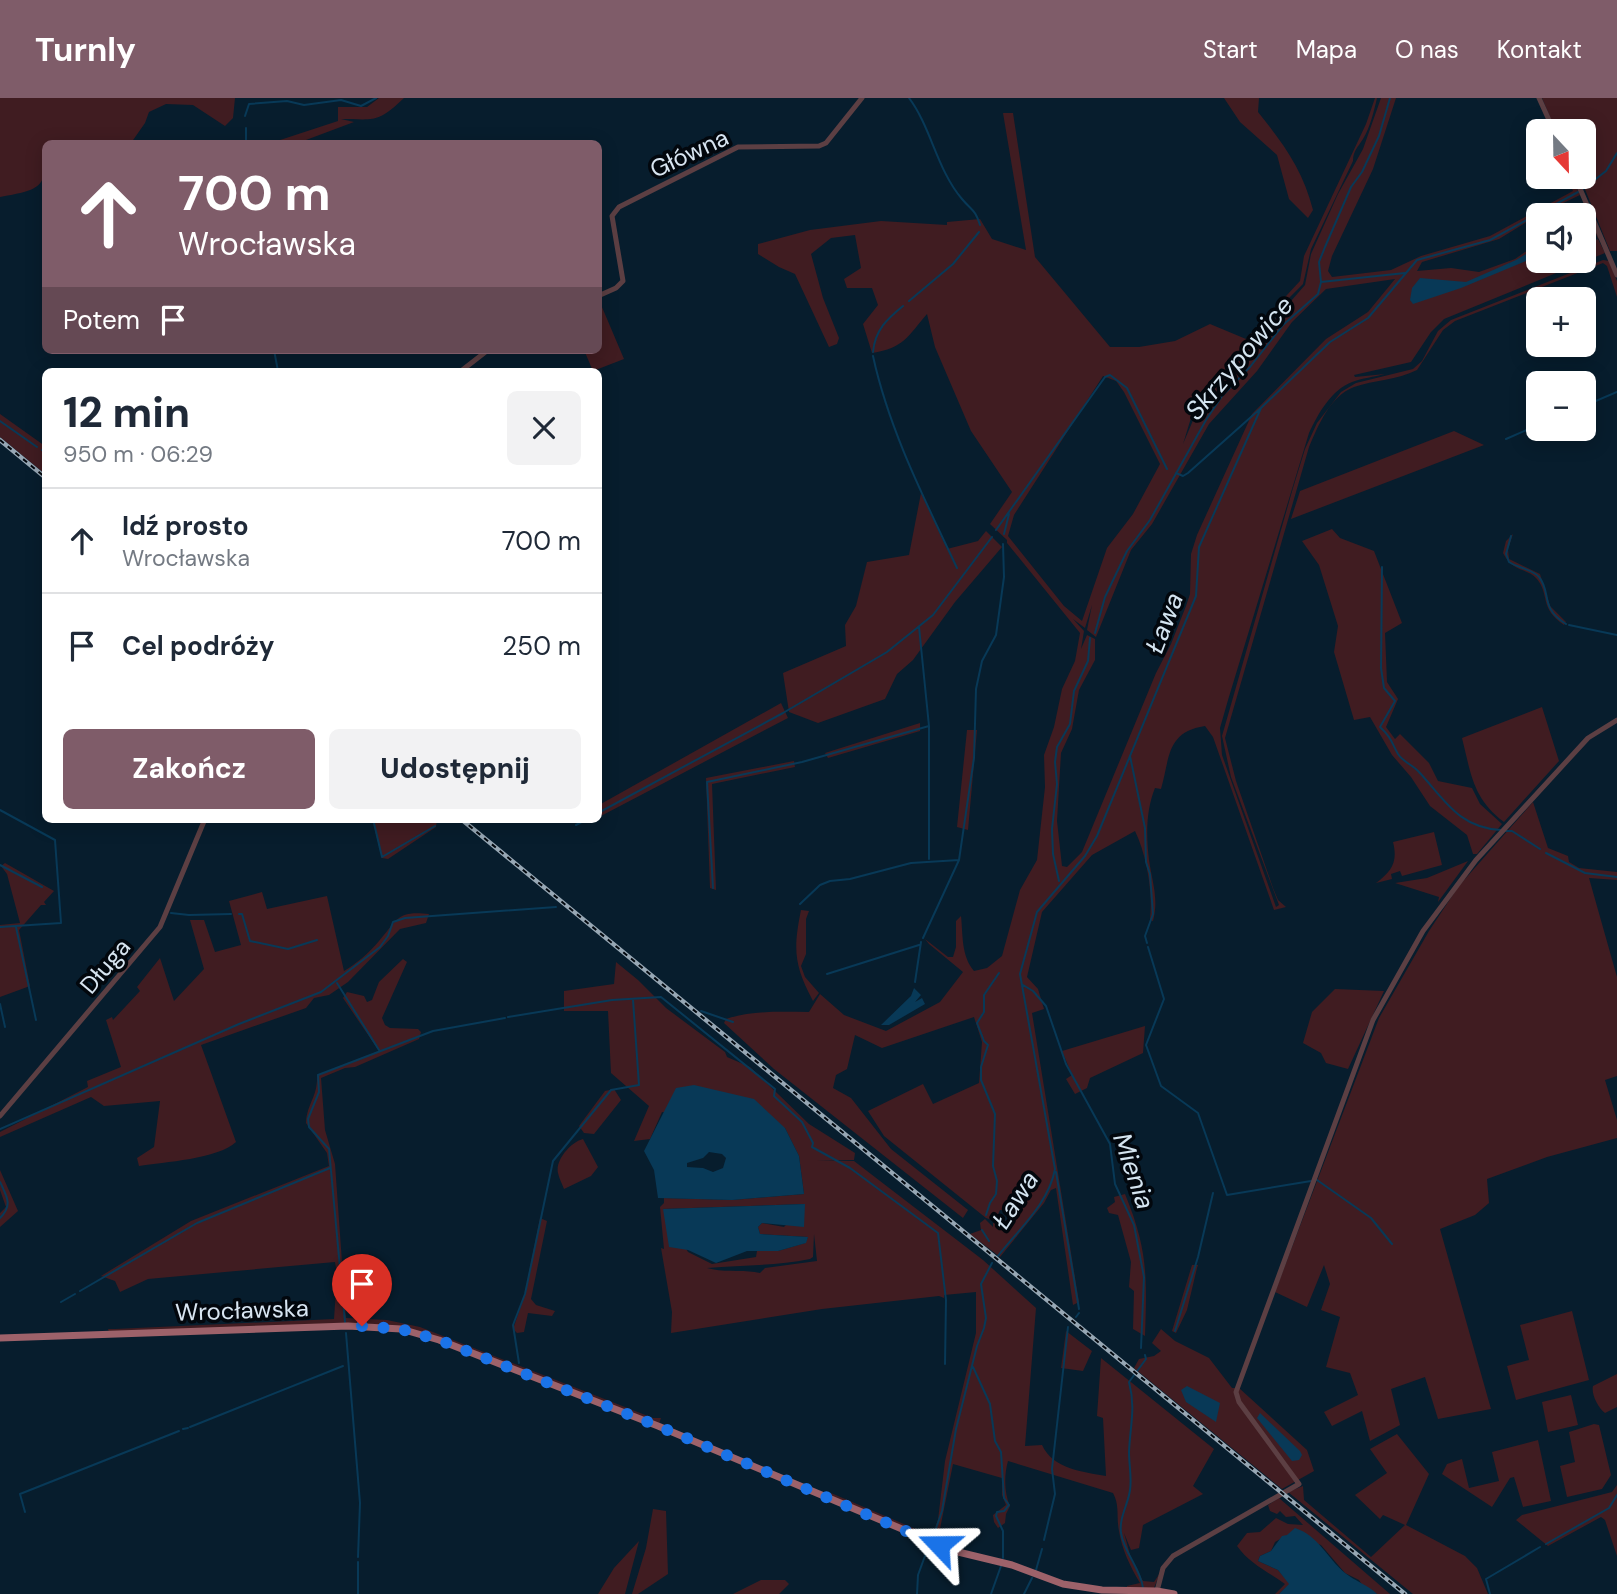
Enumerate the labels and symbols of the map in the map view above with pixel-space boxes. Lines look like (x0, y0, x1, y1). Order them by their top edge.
north arrow (1526, 119, 1596, 189)
street label: Główna (645, 121, 733, 185)
water label: Skrzypowice (1177, 289, 1301, 427)
water label: Ława (1137, 588, 1191, 658)
street label: Długa (73, 932, 137, 1000)
water label: Mienia (1105, 1128, 1163, 1214)
water label: Ława (984, 1164, 1046, 1236)
pin (332, 1254, 392, 1326)
street label: Wrocławska (175, 1292, 309, 1328)
position arrow (902, 1508, 976, 1582)

